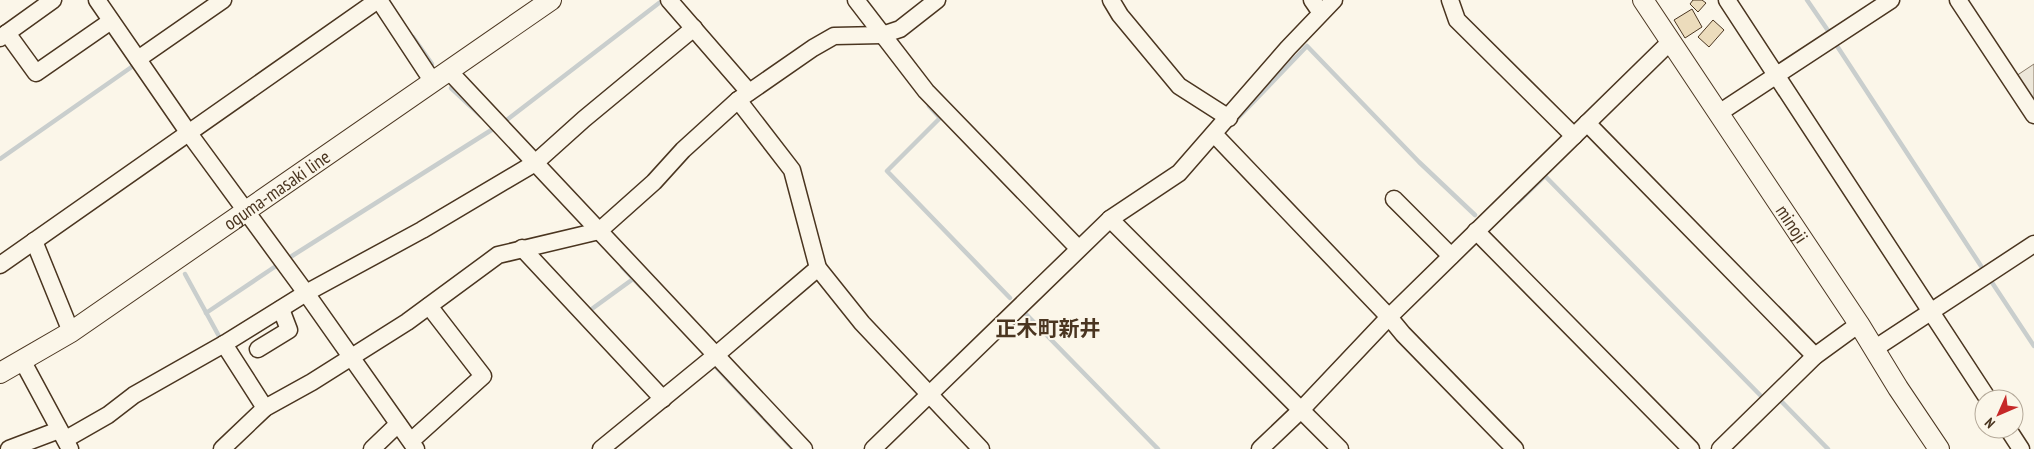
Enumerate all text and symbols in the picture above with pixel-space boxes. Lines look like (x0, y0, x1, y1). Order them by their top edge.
street label: oguma-masaki line (219, 144, 335, 235)
street label: minoji (1771, 200, 1814, 248)
district label: 正木町新井 (996, 315, 1101, 342)
north arrow (1974, 389, 2024, 439)
text: N (1981, 414, 1999, 432)

